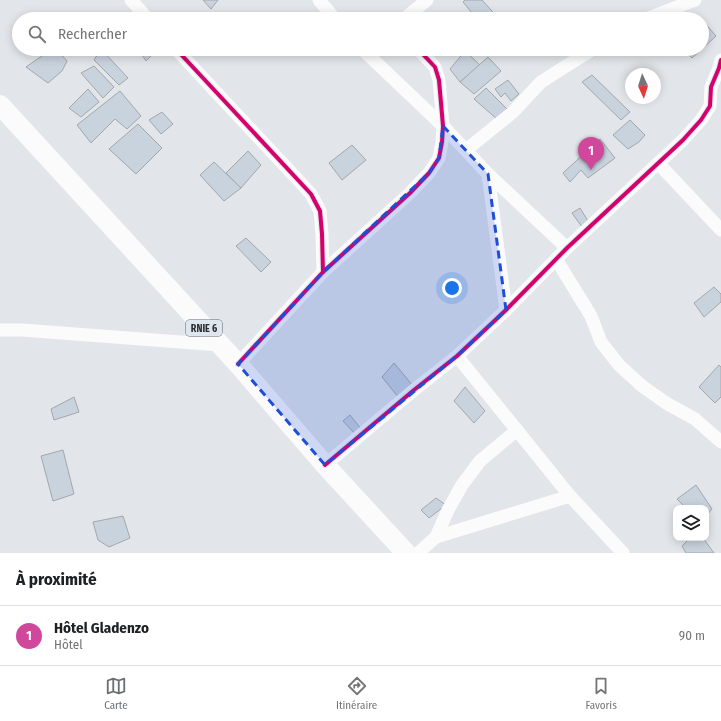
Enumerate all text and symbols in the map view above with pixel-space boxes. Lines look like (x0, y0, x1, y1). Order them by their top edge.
search box (12, 12, 709, 56)
icon: search (26, 23, 48, 45)
text: Rechercher (58, 25, 127, 43)
north arrow (625, 68, 661, 104)
pin: 1 (578, 137, 604, 170)
your location (442, 278, 462, 298)
road number: RNIE 6 (186, 320, 222, 336)
map controls (673, 505, 709, 541)
button: layers (673, 505, 709, 541)
text: À proximité (16, 569, 97, 590)
text: Hôtel Gladenzo (54, 619, 149, 637)
text: 1 (26, 628, 32, 643)
text: 90 m (679, 628, 705, 643)
text: Hôtel (54, 637, 83, 652)
tab: Carte (104, 675, 128, 712)
tab: Itinéraire (336, 675, 377, 712)
tab: Favoris (586, 675, 617, 712)

